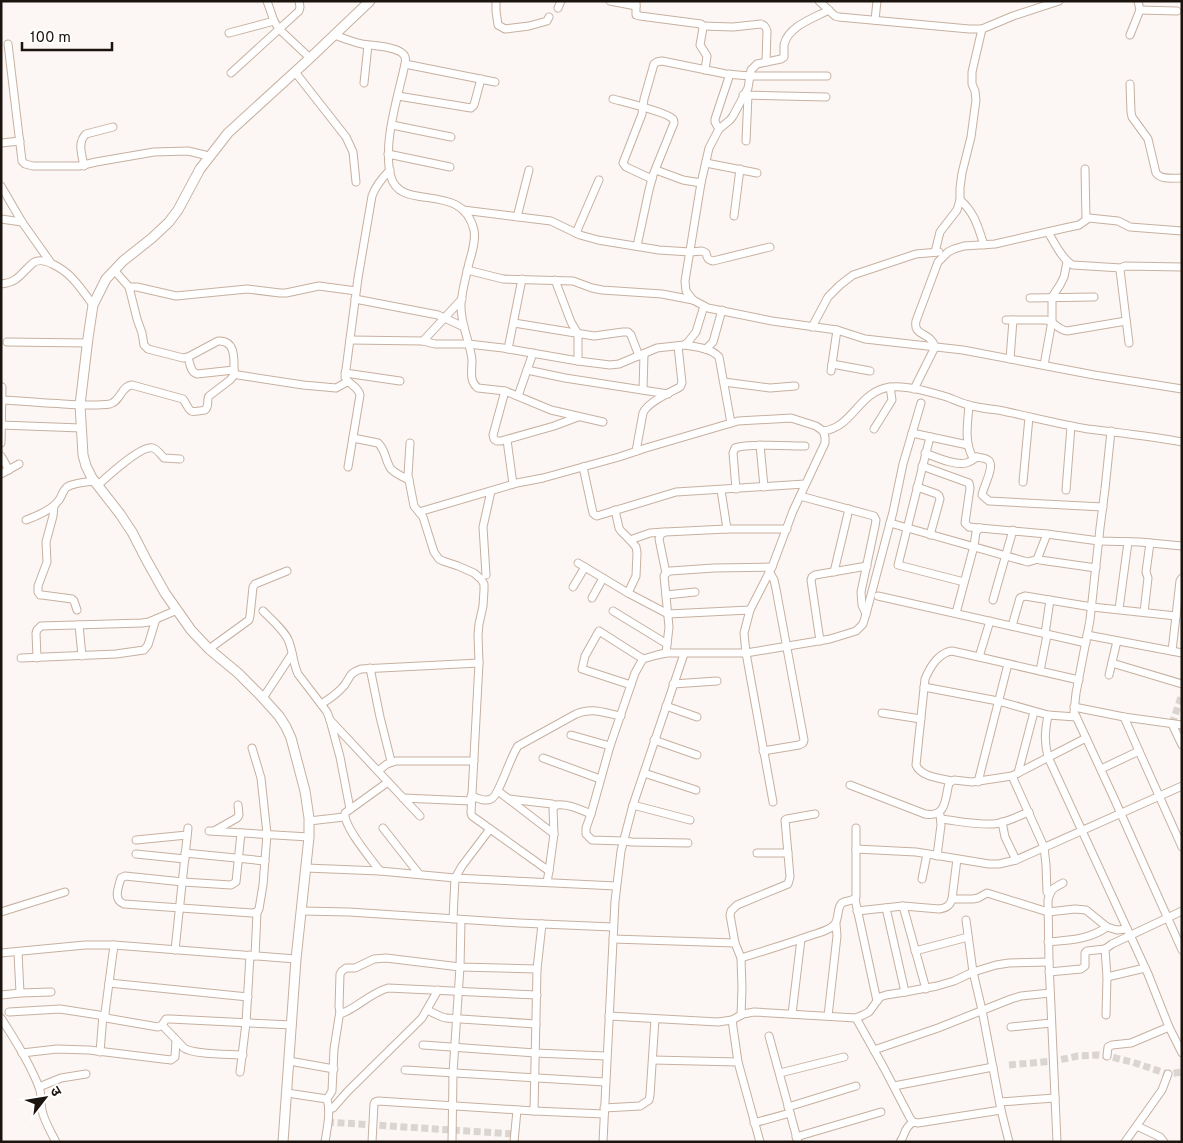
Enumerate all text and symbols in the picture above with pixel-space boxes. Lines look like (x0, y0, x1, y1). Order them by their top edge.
scale bar (22, 20, 112, 52)
text: 100 m (30, 29, 71, 48)
north arrow (20, 1073, 70, 1123)
text: उ (45, 1084, 65, 1101)

